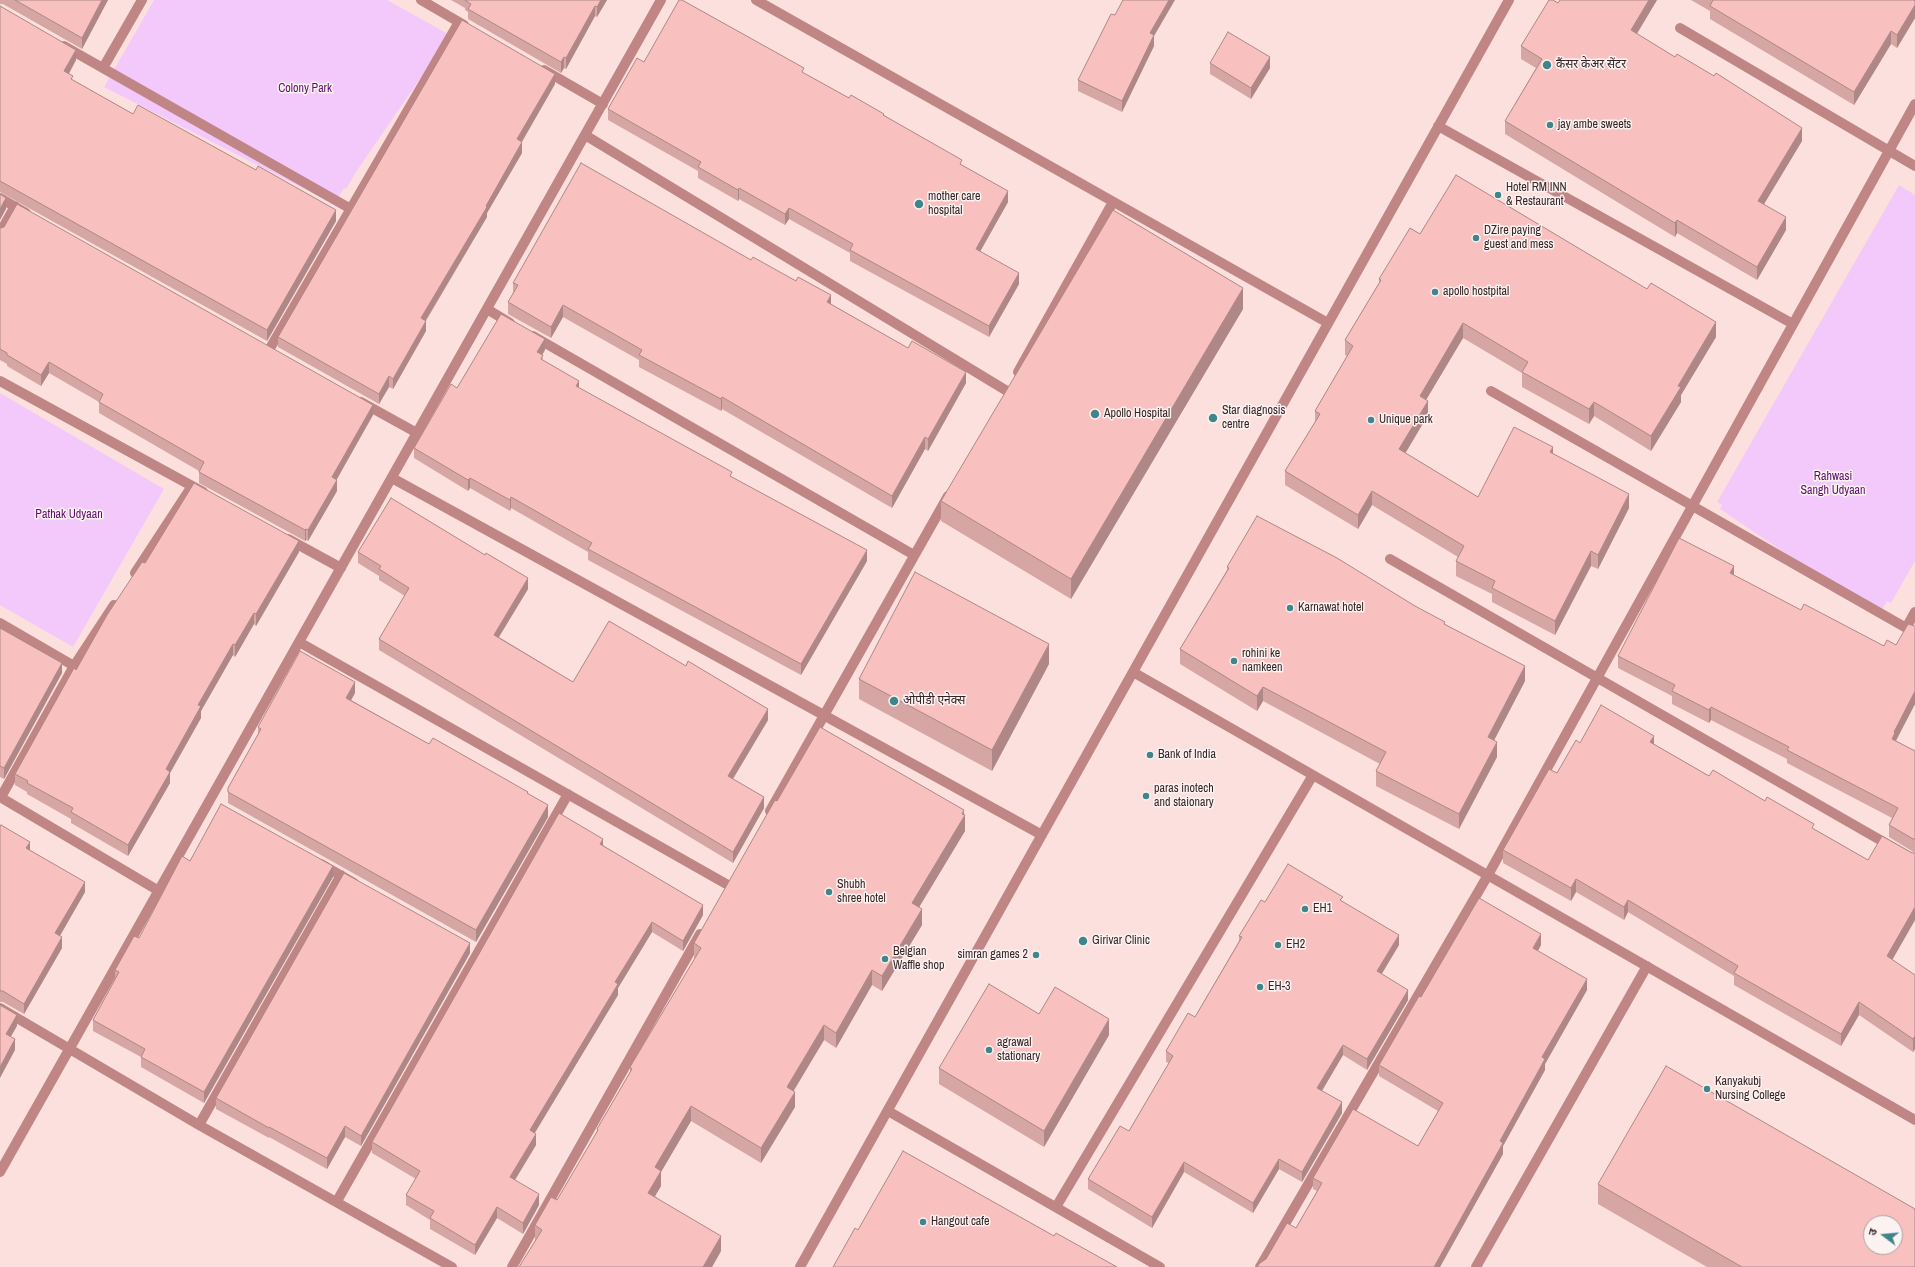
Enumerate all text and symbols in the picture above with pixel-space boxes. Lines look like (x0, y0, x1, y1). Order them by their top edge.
place label: कैंसर केअर सेंटर (1556, 58, 1626, 72)
marker: कैंसर केअर सेंटर (1541, 59, 1553, 71)
park label: Colony Park (278, 82, 332, 96)
place label: jay ambe sweets (1558, 118, 1631, 132)
marker: jay ambe sweets (1545, 120, 1555, 130)
place label: Hotel RM INN & Restaurant (1506, 181, 1567, 209)
place label: mother care hospital (928, 190, 980, 218)
marker: Hotel RM INN & Restaurant (1493, 190, 1503, 200)
marker: mother care hospital (913, 198, 925, 210)
place label: DZire paying guest and mess (1484, 224, 1553, 252)
marker: DZire paying guest and mess (1471, 233, 1481, 243)
place label: apollo hostpital (1443, 285, 1509, 299)
marker: apollo hostpital (1430, 287, 1440, 297)
place label: Star diagnosis centre (1222, 404, 1285, 432)
place label: Apollo Hospital (1104, 407, 1170, 421)
marker: Apollo Hospital (1089, 408, 1101, 420)
marker: Star diagnosis centre (1207, 412, 1219, 424)
place label: Unique park (1379, 413, 1433, 427)
marker: Unique park (1366, 415, 1376, 425)
park label: Rahwasi Sangh Udyaan (1800, 470, 1866, 498)
park label: Pathak Udyaan (35, 508, 103, 522)
place label: Karnawat hotel (1298, 601, 1364, 615)
marker: Karnawat hotel (1285, 603, 1295, 613)
place label: rohini ke namkeen (1242, 647, 1282, 675)
marker: rohini ke namkeen (1229, 656, 1239, 666)
place label: ओपीडी एनेक्स (903, 694, 965, 708)
marker: ओपीडी एनेक्स (888, 695, 900, 707)
place label: Bank of India (1158, 748, 1216, 762)
marker: Bank of India (1145, 750, 1155, 760)
place label: paras inotech and staionary (1154, 782, 1214, 810)
marker: paras inotech and staionary (1141, 791, 1151, 801)
place label: Shubh shree hotel (837, 878, 886, 906)
marker: Shubh shree hotel (824, 887, 834, 897)
place label: EH1 (1313, 902, 1332, 916)
marker: EH1 (1300, 904, 1310, 914)
place label: Girivar Clinic (1092, 934, 1150, 948)
marker: Girivar Clinic (1077, 935, 1089, 947)
place label: EH2 (1286, 938, 1305, 952)
marker: EH2 (1273, 940, 1283, 950)
place label: Belgian Waffle shop (893, 945, 944, 973)
place label: simran games 2 (957, 948, 1028, 962)
marker: simran games 2 (1031, 950, 1041, 960)
marker: Belgian Waffle shop (880, 954, 890, 964)
place label: EH-3 (1268, 980, 1290, 994)
marker: EH-3 (1255, 982, 1265, 992)
place label: agrawal stationary (997, 1036, 1040, 1064)
marker: agrawal stationary (984, 1045, 994, 1055)
place label: Kanyakubj Nursing College (1715, 1075, 1786, 1103)
marker: Kanyakubj Nursing College (1702, 1084, 1712, 1094)
place label: Hangout cafe (931, 1215, 990, 1229)
north arrow (1863, 1215, 1903, 1255)
marker: Hangout cafe (918, 1217, 928, 1227)
text: उ (1865, 1227, 1880, 1237)

